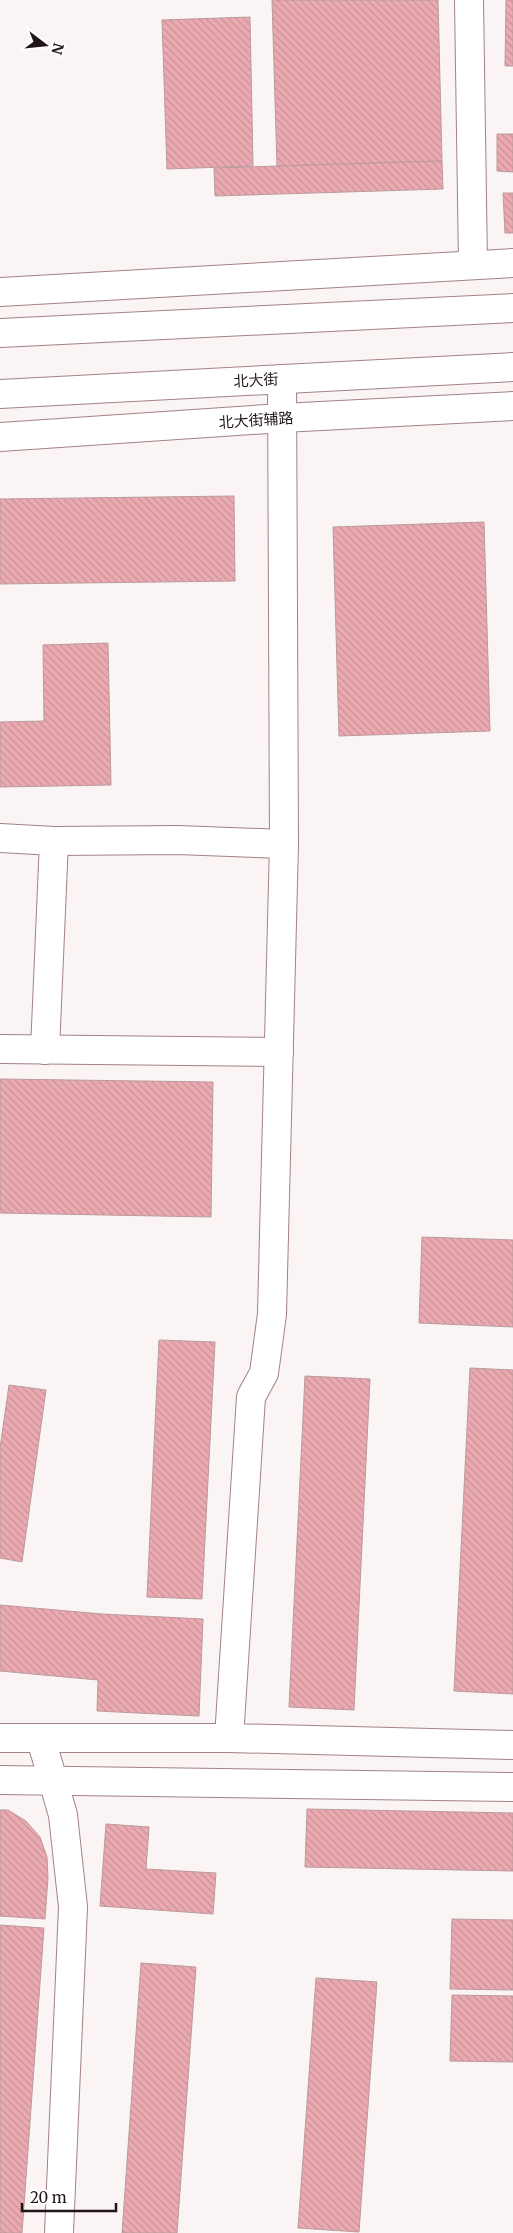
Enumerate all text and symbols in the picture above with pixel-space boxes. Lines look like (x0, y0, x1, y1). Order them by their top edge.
north arrow (20, 20, 70, 70)
text: N (47, 41, 68, 56)
street label: 北大街 (233, 369, 279, 391)
street label: 北大街辅路 (218, 408, 294, 432)
scale bar (22, 2180, 116, 2212)
text: 20 m (30, 2188, 67, 2207)

